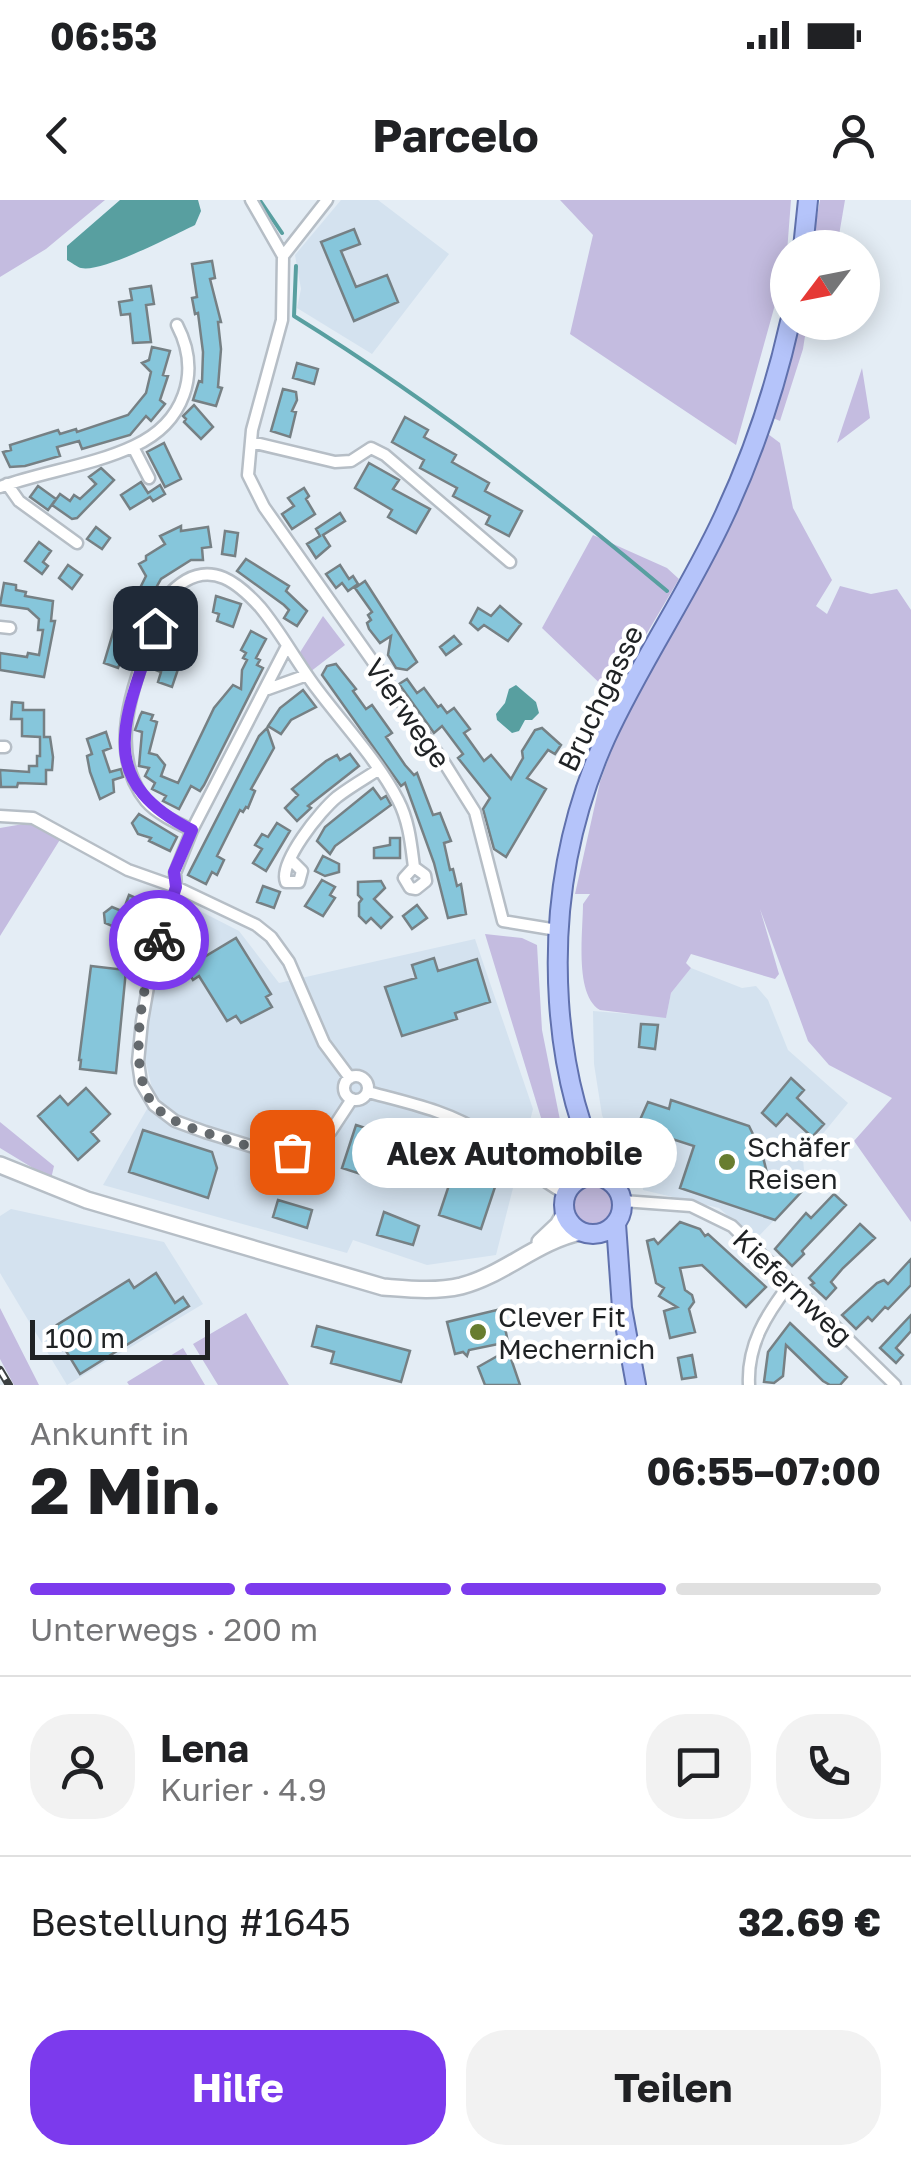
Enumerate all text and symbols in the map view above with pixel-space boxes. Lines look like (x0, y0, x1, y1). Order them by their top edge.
text: 06:53 (50, 13, 157, 58)
icon: back (30, 108, 85, 163)
text: Parcelo (372, 108, 539, 162)
icon: person (826, 108, 881, 163)
north arrow (770, 230, 880, 340)
map controls (770, 230, 880, 340)
pin (113, 586, 198, 671)
icon: home (128, 601, 183, 656)
street label: Bruchgasse (551, 620, 649, 776)
street label: Vierwege (358, 652, 458, 774)
courier (109, 890, 209, 990)
icon: bike (132, 913, 187, 968)
pin (250, 1110, 335, 1195)
callout: Alex Automobile (352, 1117, 677, 1187)
icon: bag (265, 1125, 320, 1180)
place label: Schäfer Reisen (747, 1130, 850, 1195)
text: Alex Automobile (386, 1134, 643, 1172)
marker: Schäfer Reisen (716, 1151, 738, 1173)
street label: Kiefernweg (727, 1222, 859, 1352)
place label: Clever Fit Mechernich (498, 1300, 655, 1365)
scale bar (30, 1315, 210, 1360)
text: 100 m (45, 1321, 125, 1354)
marker: Clever Fit Mechernich (467, 1321, 489, 1343)
text: Ankunft in (30, 1414, 189, 1452)
text: 06:55–07:00 (647, 1448, 881, 1493)
text: 2 Min. (30, 1450, 222, 1528)
text: Unterwegs · 200 m (30, 1610, 318, 1648)
button: person (30, 1714, 135, 1819)
button: chat (646, 1714, 751, 1819)
button: phone (776, 1714, 881, 1819)
text: Lena (160, 1725, 249, 1770)
text: Kurier · 4.9 (160, 1770, 327, 1808)
text: Bestellung #1645 (30, 1899, 351, 1944)
text: 32.69 € (738, 1899, 881, 1944)
button: Hilfe (30, 2030, 446, 2145)
button: Teilen (466, 2030, 881, 2145)

